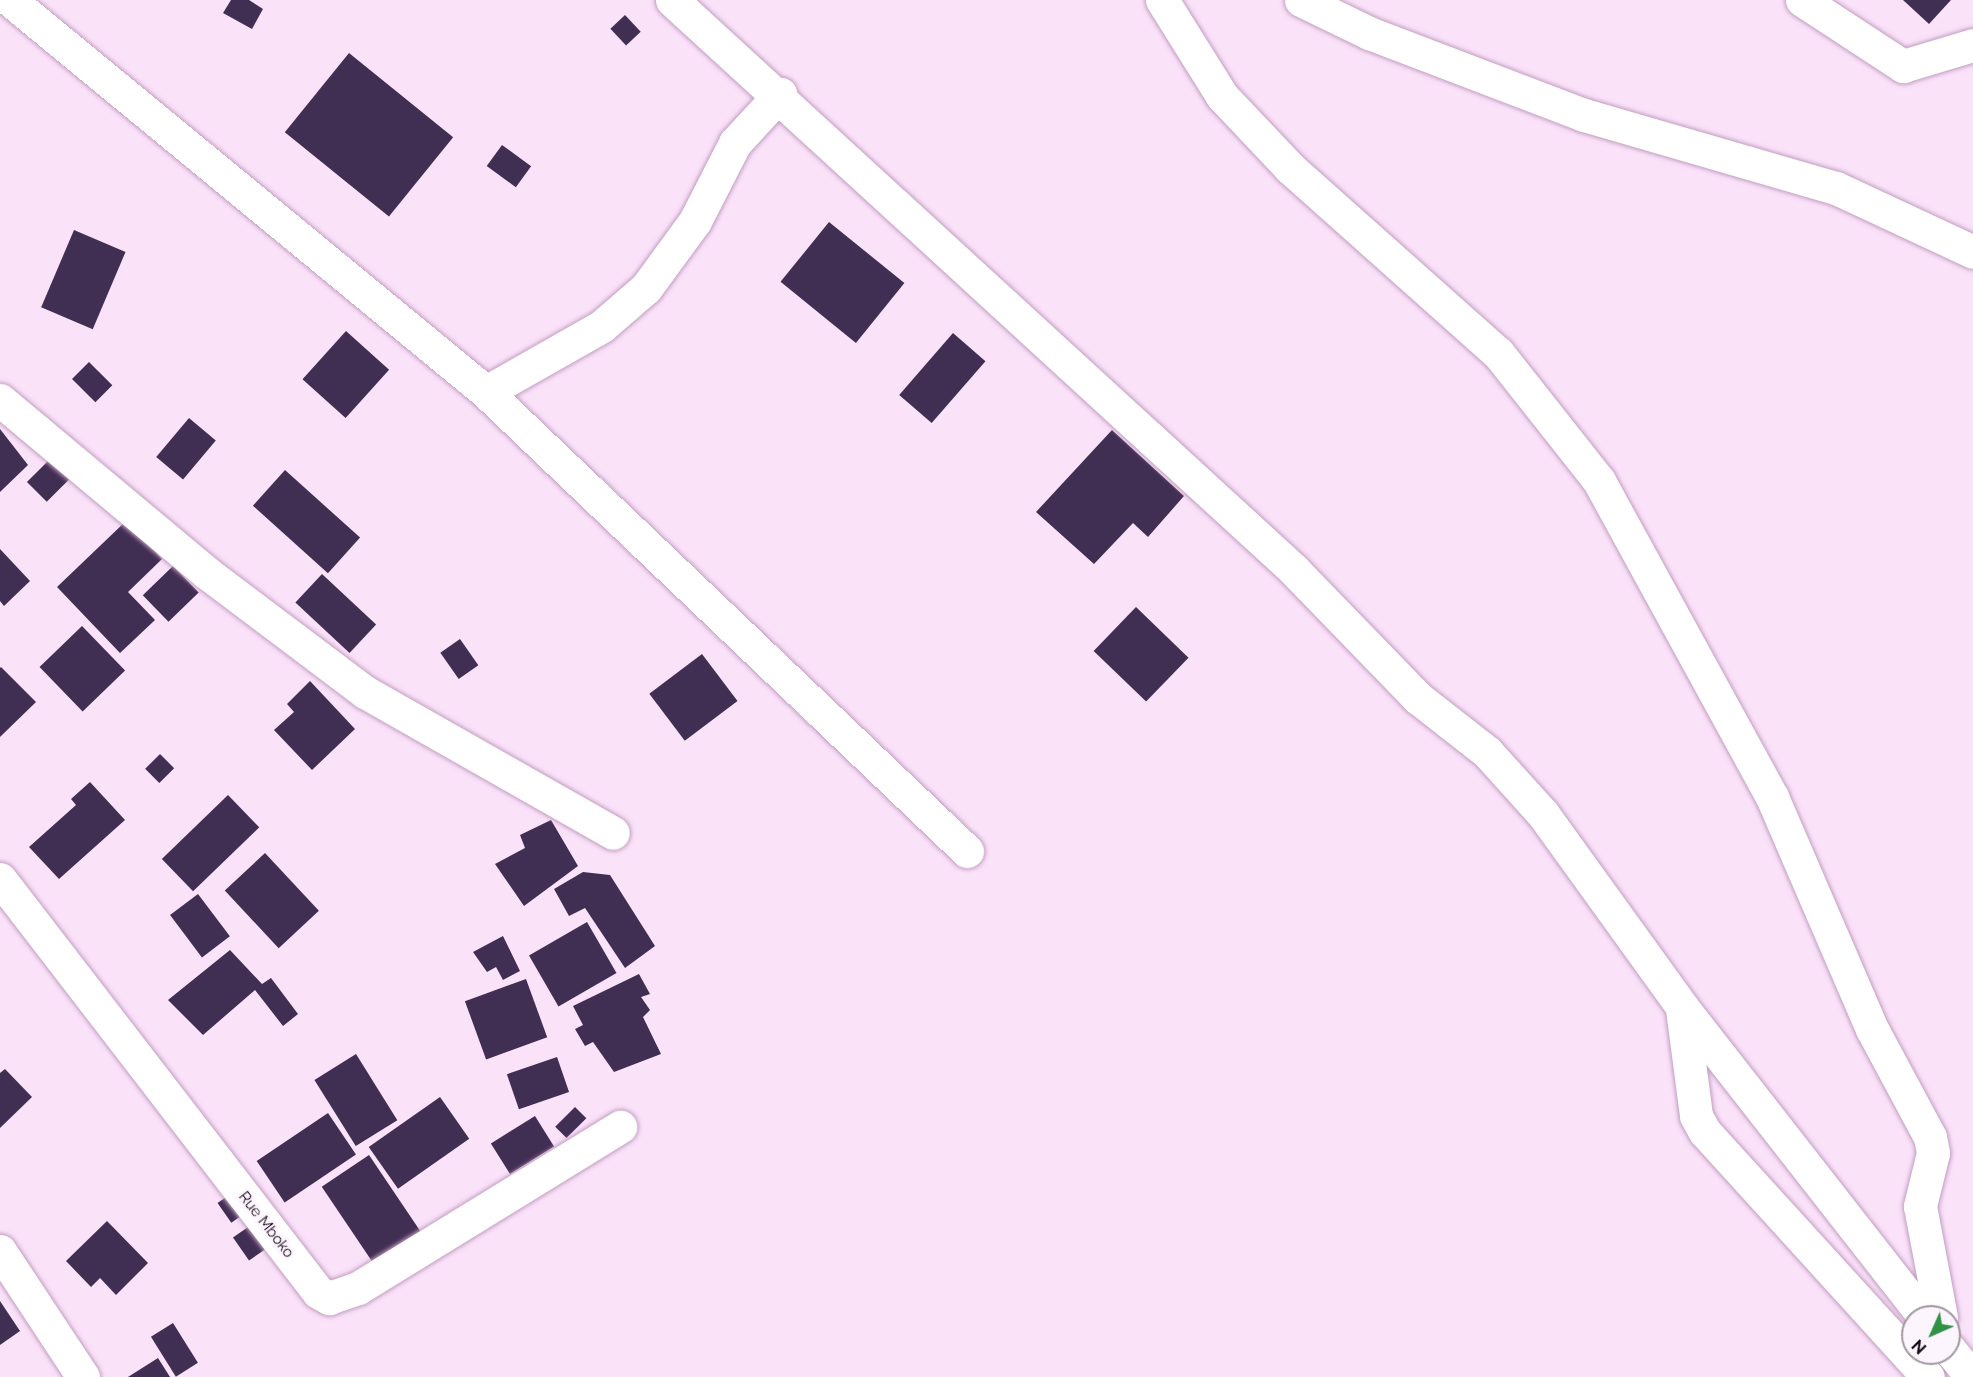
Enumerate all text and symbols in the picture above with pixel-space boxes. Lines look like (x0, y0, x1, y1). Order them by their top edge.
street label: Rue Mboko (235, 1188, 297, 1262)
north arrow (1901, 1305, 1961, 1365)
text: N (1908, 1336, 1930, 1358)

